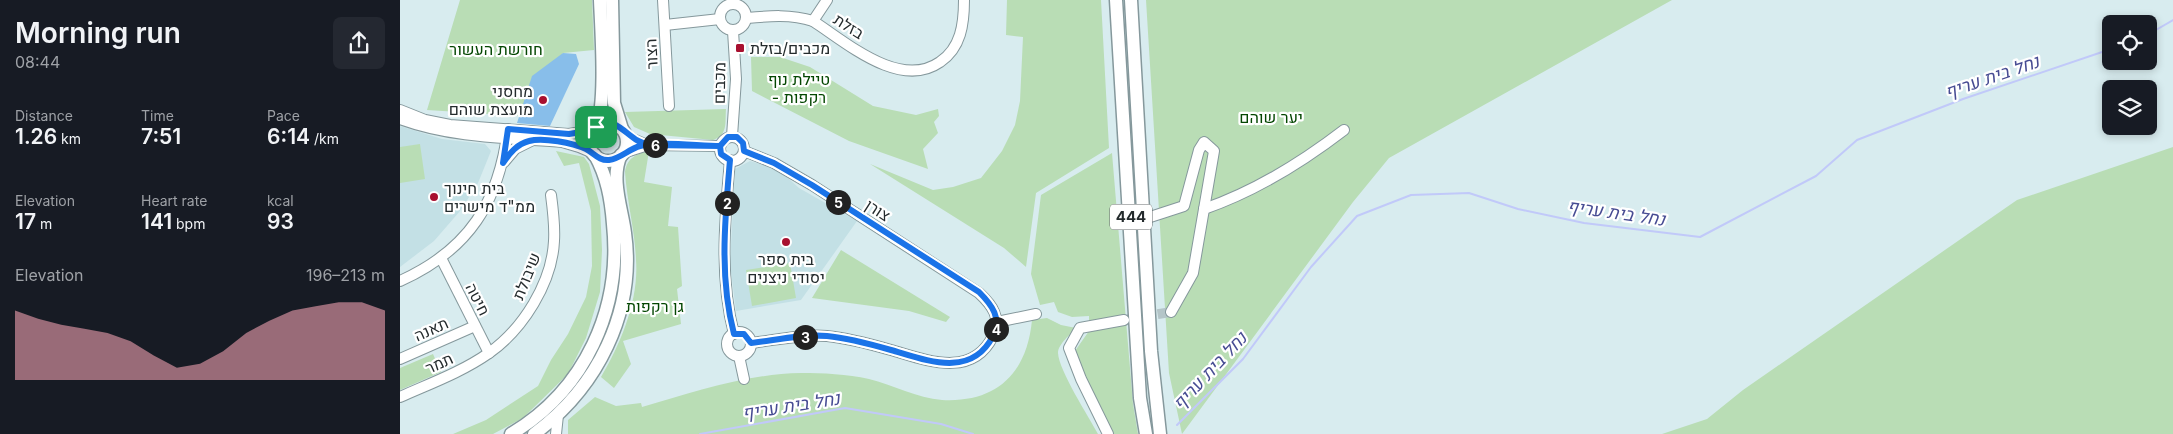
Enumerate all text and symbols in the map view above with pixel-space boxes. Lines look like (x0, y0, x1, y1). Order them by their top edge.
street label: בזלת (830, 9, 868, 43)
map controls (2102, 15, 2157, 135)
button: locate (2102, 15, 2157, 70)
text: Morning run (15, 16, 181, 50)
button: share (333, 17, 385, 69)
street label: הצור (640, 38, 662, 70)
place label: מכבים/בזלת (750, 38, 830, 58)
park label: חורשת העשור (449, 39, 543, 59)
marker: מכבים/בזלת (734, 42, 746, 54)
water label: נחל בית עריף (1942, 50, 2043, 102)
text: 08:44 (15, 52, 60, 72)
street label: מכבים (709, 62, 729, 104)
park label: טיילת נוף - רקפות (768, 69, 830, 107)
button: layers (2102, 80, 2157, 135)
place label: מחסני מועצת שוהם (449, 81, 533, 119)
marker: מחסני מועצת שוהם (537, 94, 549, 106)
pin (575, 106, 617, 148)
text: Distance (15, 107, 73, 124)
text: Time (141, 107, 174, 124)
text: Pace (267, 107, 300, 124)
park label: יער שוהם (1239, 107, 1303, 127)
icon: arrive (582, 113, 610, 141)
text: 1.26 (15, 124, 57, 149)
text: 7:51 (141, 124, 181, 149)
text: 6:14 (267, 124, 310, 149)
text: km (57, 130, 81, 147)
text: /km (310, 130, 339, 147)
pin: 6 (642, 132, 668, 158)
text: 6 (651, 137, 660, 154)
place label: בית חינוך ממ"ד מישרים (444, 178, 535, 216)
pin: 2 (714, 190, 740, 216)
pin: 5 (826, 190, 850, 214)
marker: בית חינוך ממ"ד מישרים (428, 191, 440, 203)
text: Elevation (15, 192, 75, 209)
text: Heart rate (141, 192, 207, 209)
text: kcal (267, 192, 294, 209)
text: 5 (834, 194, 843, 211)
text: 2 (723, 195, 732, 212)
street label: צורן (862, 195, 895, 226)
water label: נחל בית עריף (1566, 195, 1668, 230)
road number: 444 (1110, 204, 1152, 230)
text: 17 (15, 209, 36, 234)
text: 141 (141, 209, 172, 234)
text: 93 (267, 209, 294, 234)
text: m (36, 215, 52, 232)
text: bpm (172, 215, 205, 232)
marker: בית ספר יסודי ניצנים (780, 236, 792, 248)
place label: בית ספר יסודי ניצנים (747, 249, 825, 287)
street label: שיבולת (508, 250, 544, 302)
text: Elevation (15, 265, 84, 285)
text: 196–213 m (306, 265, 385, 285)
street label: חיטה (461, 279, 495, 319)
park label: גן רקפות (626, 296, 684, 316)
street label: תאנה (411, 313, 451, 345)
pin: 4 (984, 316, 1008, 342)
text: 4 (992, 321, 1001, 338)
pin: 3 (792, 324, 818, 350)
water label: נחל בית עריף (1168, 326, 1252, 414)
text: 3 (801, 329, 810, 346)
street label: תמר (422, 348, 456, 378)
water label: נחל בית עריף (741, 387, 843, 424)

